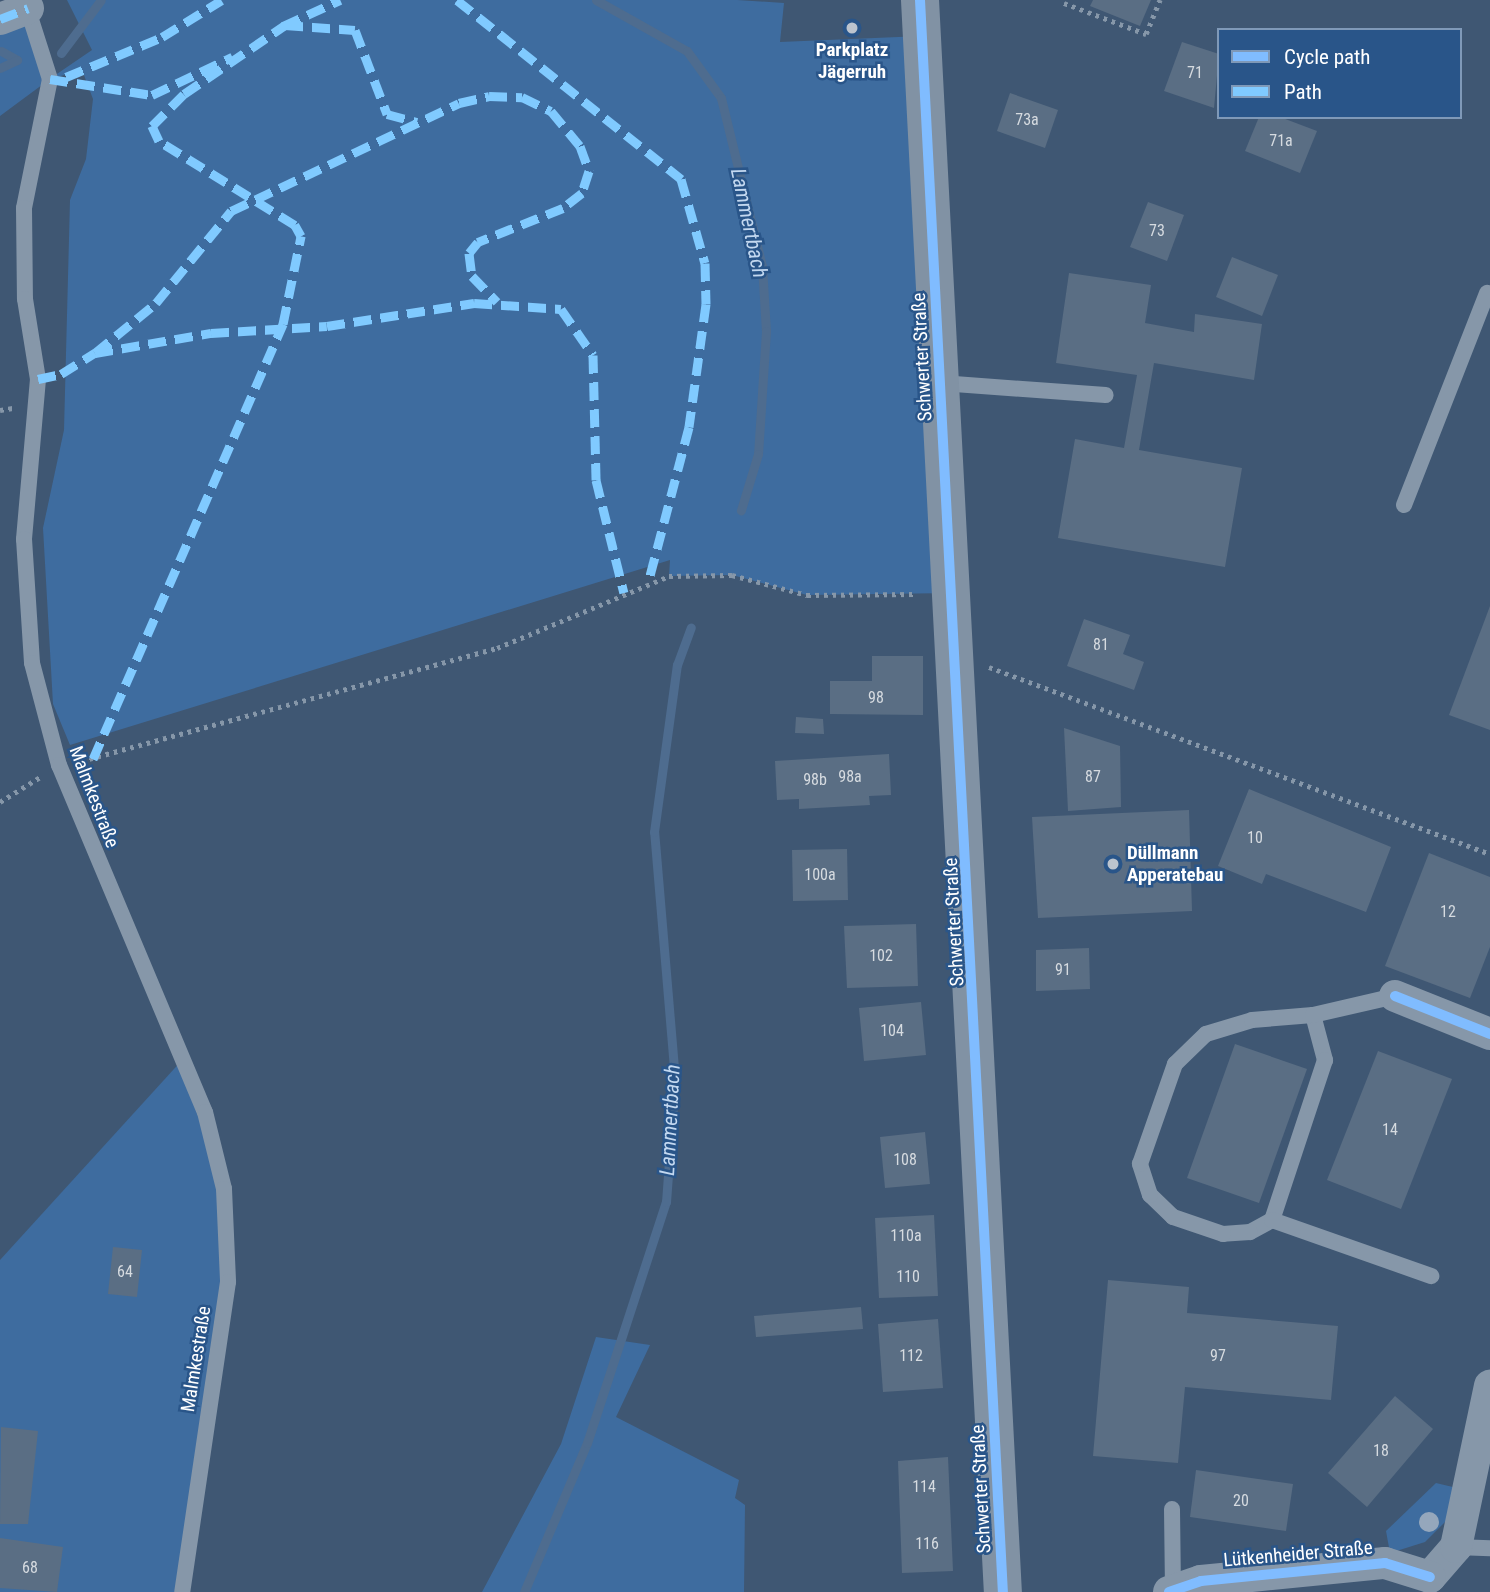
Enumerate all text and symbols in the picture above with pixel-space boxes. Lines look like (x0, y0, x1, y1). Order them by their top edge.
marker: Parkplatz Jägerruh (844, 20, 860, 36)
legend (1217, 28, 1462, 119)
place label: Parkplatz Jägerruh (816, 39, 888, 83)
text: Cycle path (1284, 45, 1370, 69)
house number: 71 (1187, 63, 1203, 83)
text: Path (1284, 80, 1322, 104)
house number: 73a (1015, 110, 1039, 130)
house number: 71a (1269, 131, 1293, 151)
water label: Lammertbach (725, 166, 773, 280)
house number: 73 (1149, 221, 1165, 241)
street label: Schwerter Straße (907, 292, 937, 422)
house number: 81 (1093, 635, 1109, 655)
house number: 98 (868, 688, 884, 708)
street label: Malmkestraße (64, 743, 124, 851)
house number: 98a (838, 767, 862, 787)
house number: 87 (1085, 767, 1101, 787)
house number: 98b (803, 770, 827, 790)
house number: 10 (1247, 828, 1263, 848)
place label: Düllmann Apperatebau (1127, 842, 1223, 886)
marker: Düllmann Apperatebau (1105, 856, 1121, 872)
street label: Schwerter Straße (939, 857, 969, 987)
house number: 100a (804, 865, 836, 885)
house number: 12 (1440, 902, 1456, 922)
house number: 102 (869, 946, 893, 966)
house number: 91 (1055, 960, 1071, 980)
house number: 104 (880, 1021, 904, 1041)
water label: Lammertbach (655, 1064, 685, 1176)
house number: 14 (1382, 1120, 1398, 1140)
house number: 108 (893, 1150, 917, 1170)
house number: 110a (890, 1226, 922, 1246)
house number: 64 (117, 1262, 133, 1282)
house number: 110 (896, 1267, 920, 1287)
street label: Malmkestraße (176, 1304, 216, 1414)
house number: 112 (899, 1346, 923, 1366)
house number: 97 (1210, 1346, 1226, 1366)
street label: Schwerter Straße (966, 1424, 996, 1554)
house number: 18 (1373, 1441, 1389, 1461)
house number: 114 (912, 1477, 936, 1497)
house number: 20 (1233, 1491, 1249, 1511)
house number: 116 (915, 1534, 939, 1554)
street label: Lütkenheider Straße (1222, 1536, 1374, 1572)
house number: 68 (22, 1558, 38, 1578)

